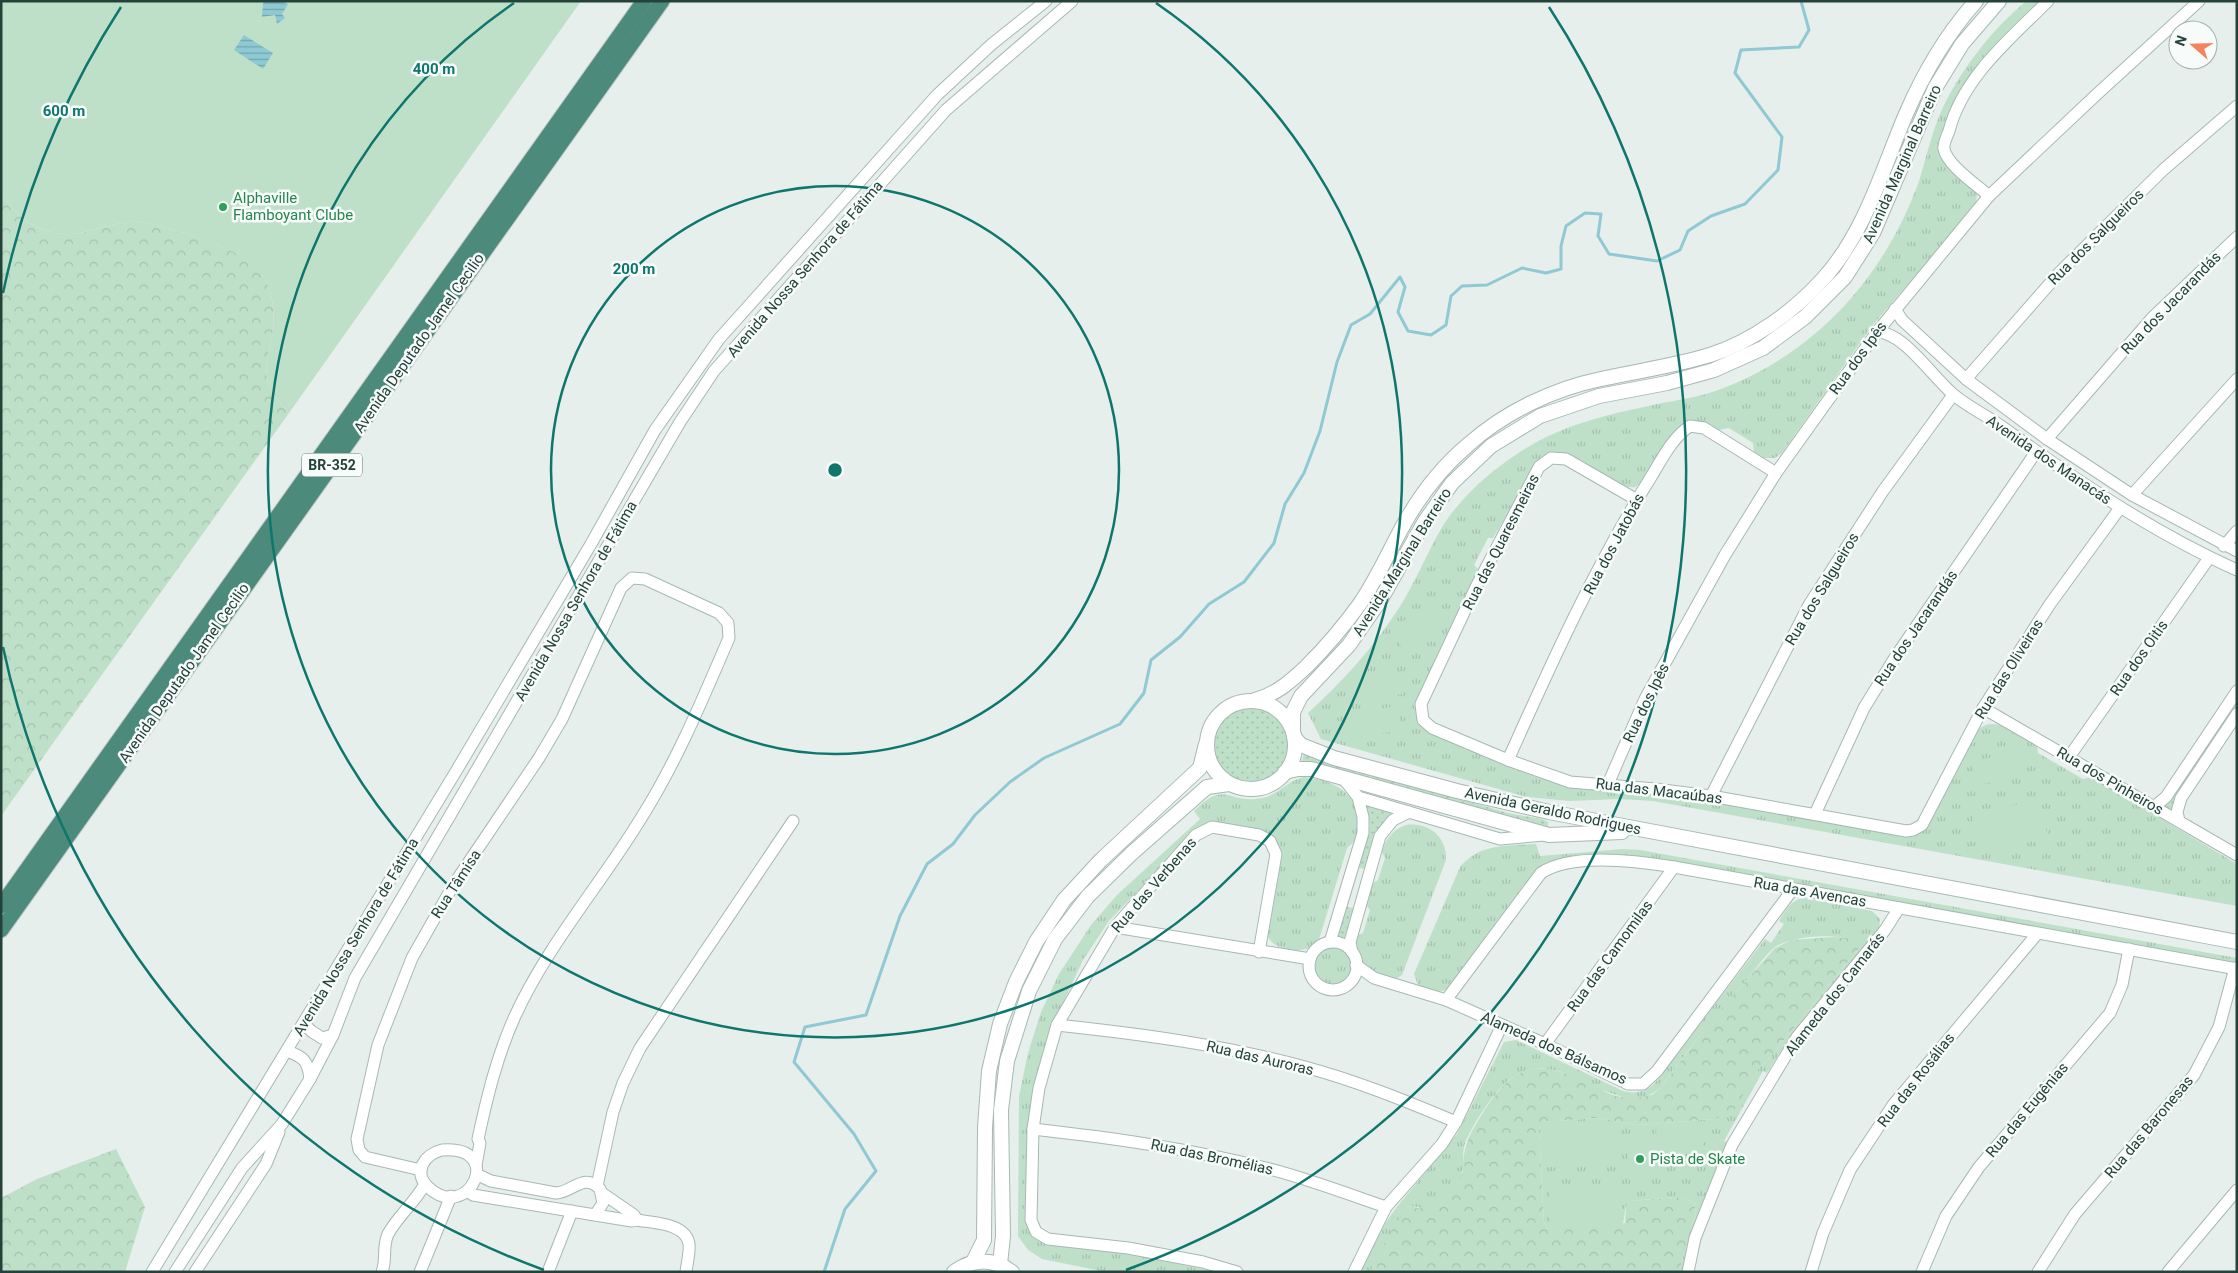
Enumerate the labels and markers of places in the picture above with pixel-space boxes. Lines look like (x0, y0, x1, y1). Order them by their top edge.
place label: Alphaville Flamboyant Clube (233, 189, 353, 224)
marker: Alphaville Flamboyant Clube (217, 201, 229, 213)
centre of rings (826, 461, 844, 479)
place label: Pista de Skate (1650, 1150, 1745, 1168)
marker: Pista de Skate (1634, 1153, 1646, 1165)

